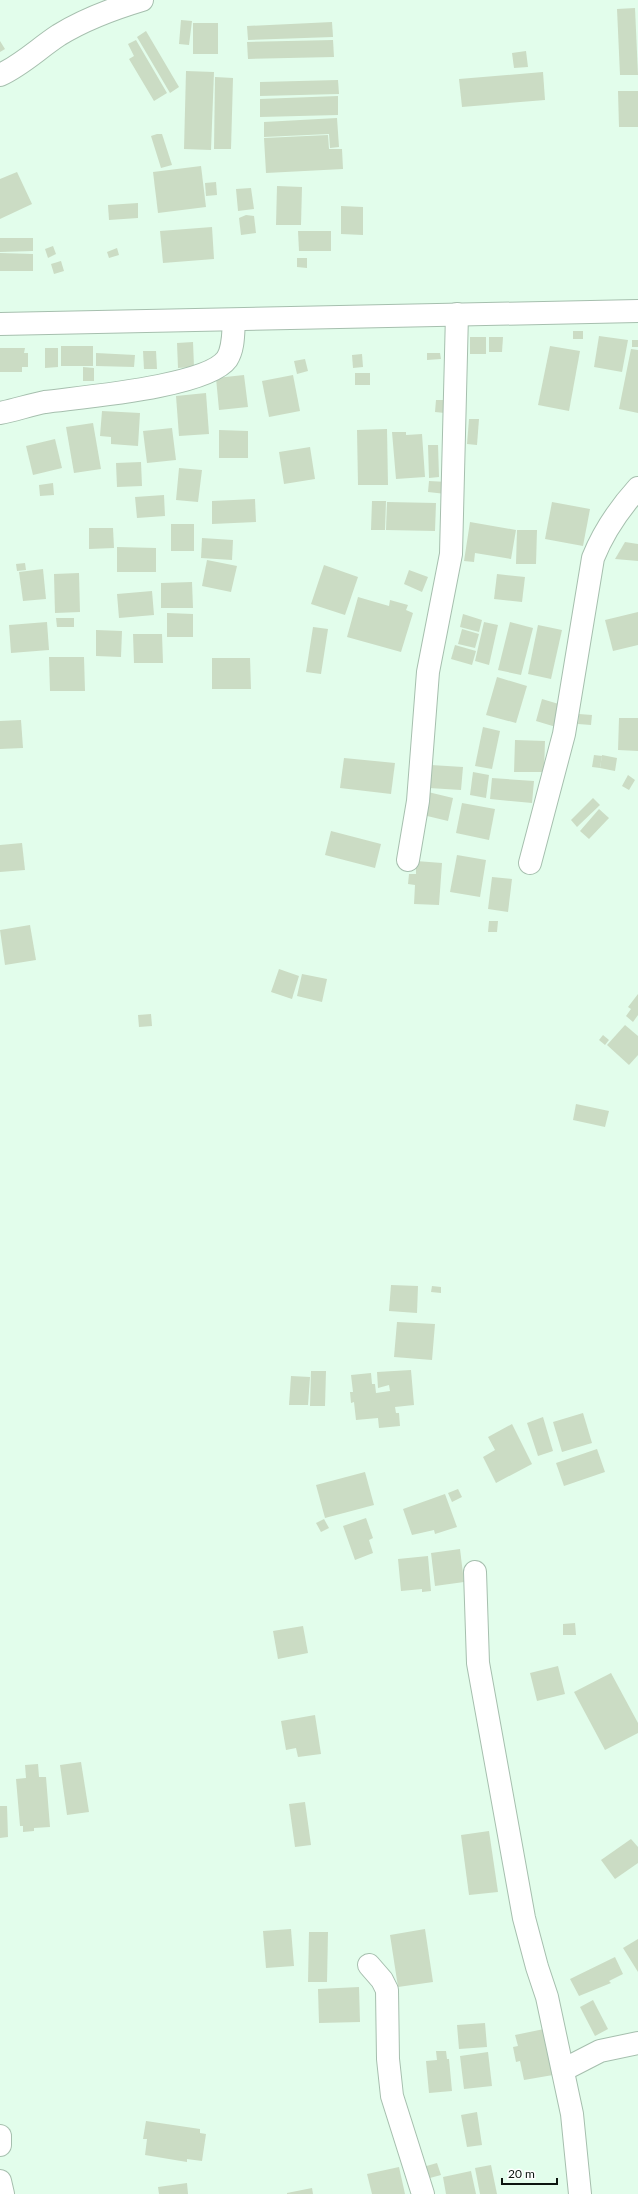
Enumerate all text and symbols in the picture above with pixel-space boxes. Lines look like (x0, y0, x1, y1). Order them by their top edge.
scale bar (502, 2160, 557, 2186)
text: 20 m (508, 2166, 535, 2181)

